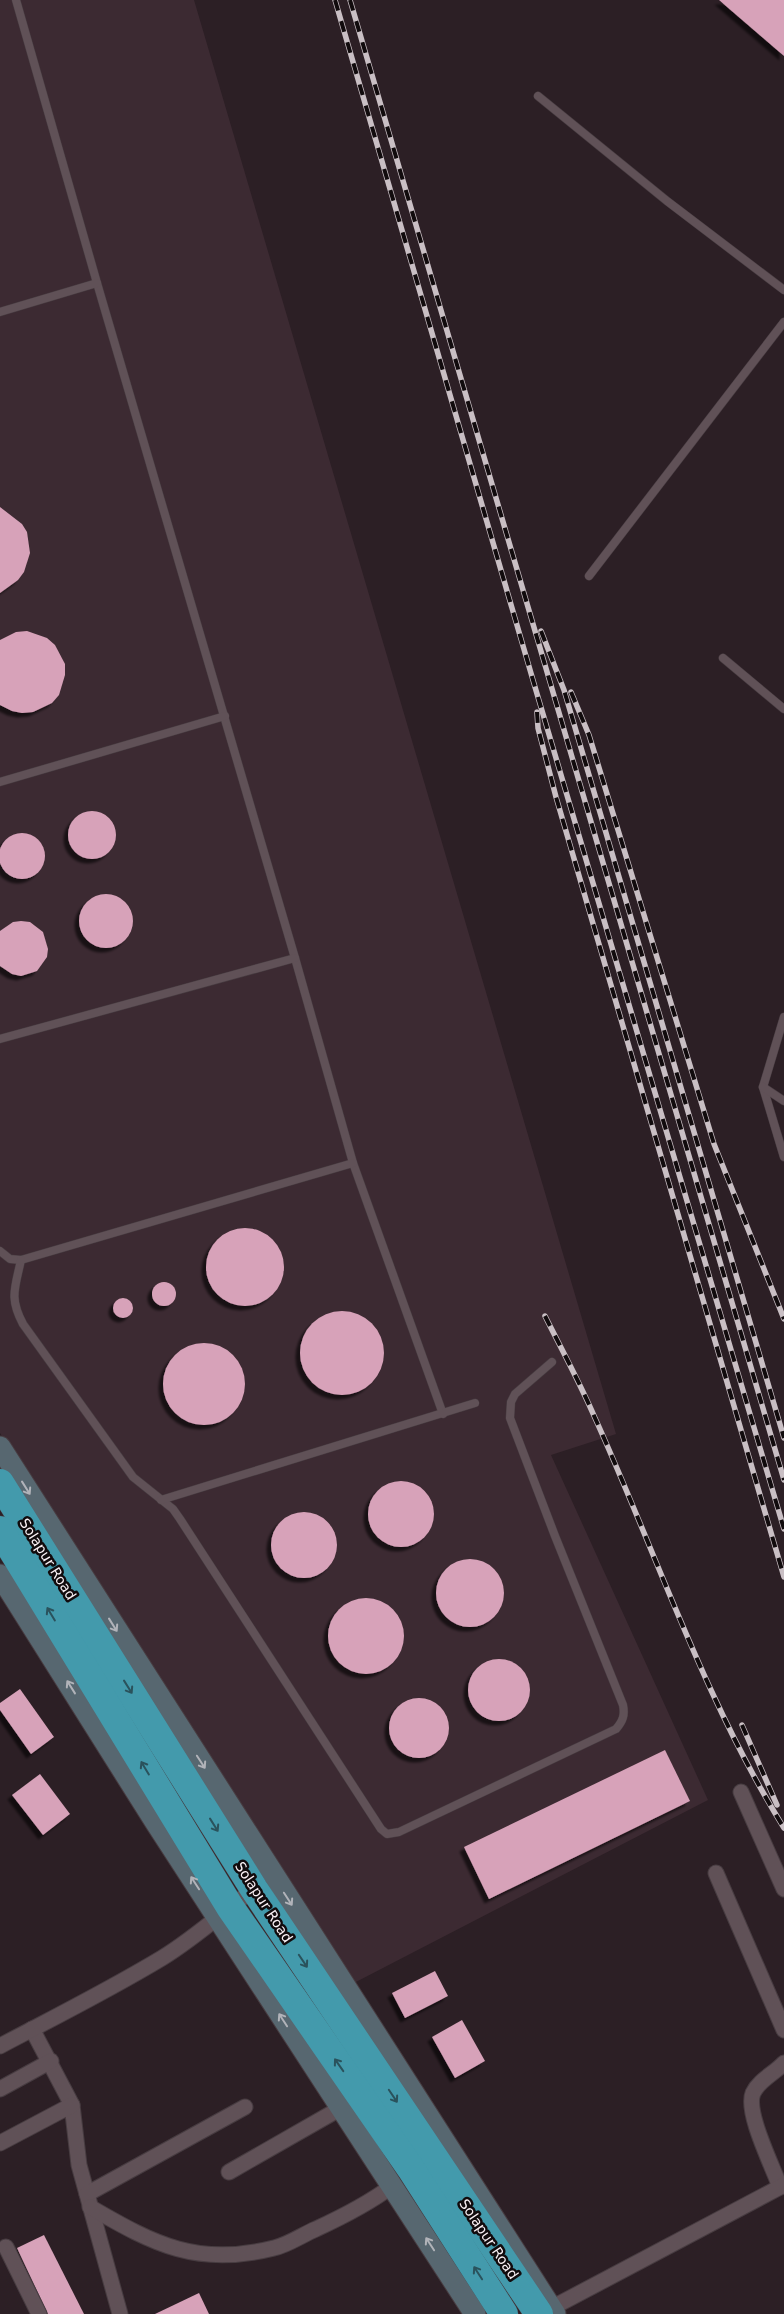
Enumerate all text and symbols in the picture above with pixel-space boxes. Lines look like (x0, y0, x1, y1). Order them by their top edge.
one-way arrow (21, 1480, 31, 1494)
street label: Solapur Road (17, 1515, 79, 1603)
one-way arrow (46, 1608, 56, 1622)
one-way arrow (108, 1618, 119, 1632)
one-way arrow (65, 1680, 76, 1694)
one-way arrow (123, 1680, 133, 1694)
one-way arrow (195, 1755, 206, 1769)
one-way arrow (140, 1761, 150, 1775)
one-way arrow (209, 1817, 219, 1831)
street label: Solapur Road (232, 1859, 296, 1945)
one-way arrow (190, 1877, 200, 1891)
one-way arrow (284, 1891, 294, 1905)
one-way arrow (297, 1954, 308, 1968)
one-way arrow (278, 2013, 288, 2027)
one-way arrow (334, 2058, 344, 2072)
one-way arrow (388, 2089, 398, 2103)
street label: Solapur Road (456, 2196, 522, 2282)
one-way arrow (424, 2237, 435, 2251)
one-way arrow (472, 2266, 483, 2280)

